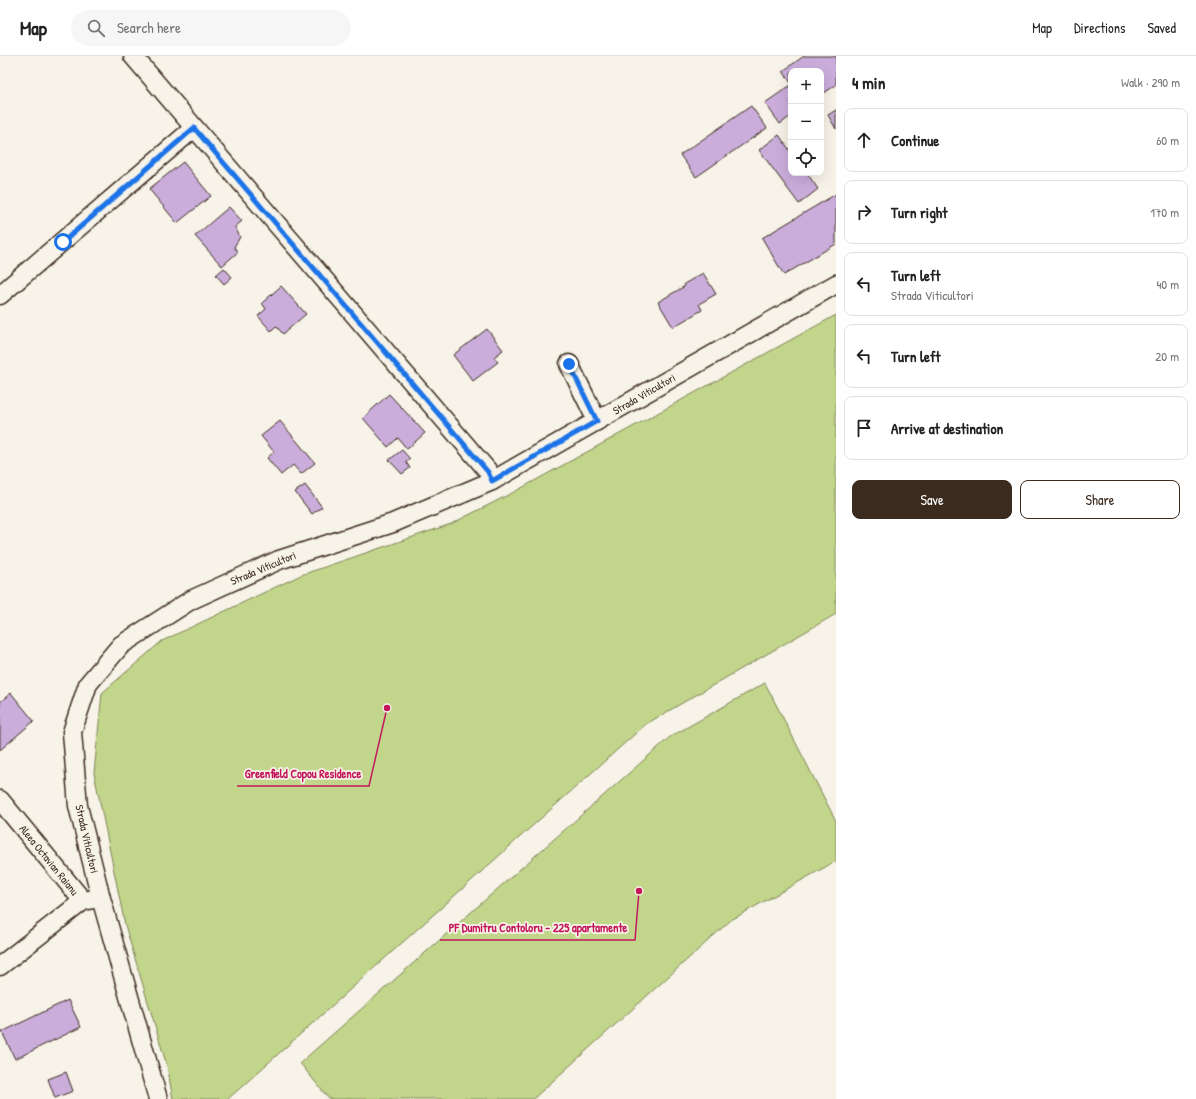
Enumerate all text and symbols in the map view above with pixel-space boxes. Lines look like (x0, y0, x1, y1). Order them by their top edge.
search box (71, 10, 351, 46)
text: Map (20, 15, 47, 41)
icon: search (85, 17, 107, 39)
text: Search here (117, 17, 181, 38)
text: Map (1032, 18, 1052, 37)
text: Directions (1074, 18, 1125, 37)
text: Saved (1147, 18, 1176, 37)
map controls (788, 68, 824, 176)
button: + (788, 68, 824, 104)
text: 4 min (852, 71, 885, 94)
text: Walk · 290 m (1121, 73, 1180, 91)
button: − (788, 104, 824, 140)
icon: ahead (853, 129, 875, 151)
text: Continue (891, 130, 939, 151)
text: 60 m (1156, 131, 1179, 149)
button: locate (788, 140, 824, 176)
icon: right (853, 201, 875, 223)
text: Turn right (891, 202, 947, 223)
text: 170 m (1150, 203, 1179, 221)
route start (54, 233, 72, 251)
text: Turn left (891, 265, 941, 286)
icon: left (853, 273, 875, 295)
text: 40 m (1156, 275, 1179, 293)
text: Strada Viticultori (891, 286, 974, 304)
icon: left (853, 345, 875, 367)
text: Turn left (891, 346, 941, 367)
text: 20 m (1155, 347, 1179, 365)
route end (560, 355, 578, 373)
street label: Strada Viticultori (610, 370, 678, 418)
icon: arrive (853, 417, 875, 439)
text: Arrive at destination (891, 418, 1003, 439)
button: Save (852, 480, 1012, 519)
button: Share (1020, 480, 1180, 519)
street label: Strada Viticultori (228, 548, 298, 588)
callout: Greenfield Copou Residence (237, 762, 369, 786)
text: Greenfield Copou Residence (245, 765, 361, 783)
street label: Strada Viticultori (72, 803, 102, 875)
street label: Aleea Octavian Raianu (16, 822, 82, 898)
callout: PF Dumitru Contoloru - 225 apartamente (440, 916, 635, 940)
text: PF Dumitru Contoloru - 225 apartamente (449, 919, 628, 937)

